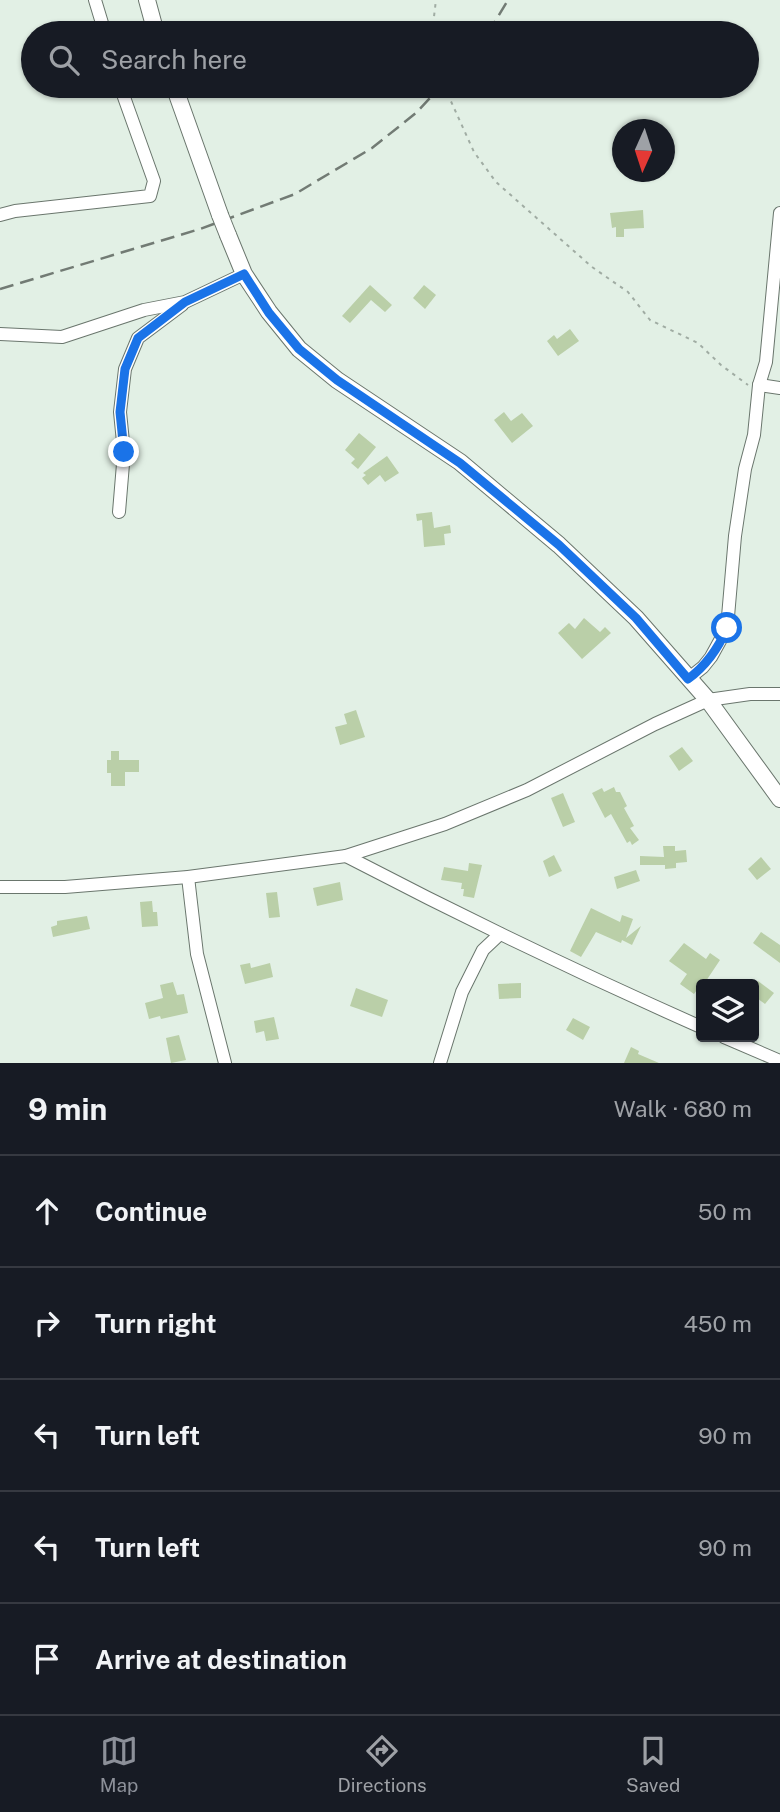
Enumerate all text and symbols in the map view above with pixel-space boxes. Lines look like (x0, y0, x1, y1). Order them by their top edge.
search box (21, 21, 759, 98)
icon: search (45, 41, 83, 79)
text: Search here (101, 44, 247, 75)
north arrow (612, 119, 675, 182)
route end (108, 436, 139, 467)
route start (711, 612, 742, 643)
map controls (696, 979, 759, 1042)
button: layers (696, 979, 759, 1042)
text: 9 min (28, 1091, 107, 1127)
text: Walk · 680 m (614, 1095, 752, 1122)
icon: ahead (28, 1192, 66, 1230)
text: Continue (95, 1196, 207, 1227)
text: 50 m (698, 1198, 752, 1225)
icon: right (28, 1304, 66, 1342)
text: Turn right (95, 1308, 217, 1339)
text: 450 m (683, 1310, 752, 1337)
icon: left (28, 1416, 66, 1454)
text: Turn left (95, 1420, 200, 1451)
text: 90 m (698, 1422, 752, 1449)
icon: left (28, 1528, 66, 1566)
text: Turn left (95, 1532, 200, 1563)
text: 90 m (698, 1534, 752, 1561)
icon: arrive (28, 1640, 66, 1678)
text: Arrive at destination (95, 1644, 347, 1675)
tab: Map (100, 1732, 138, 1796)
tab: Directions (337, 1732, 427, 1796)
tab: Saved (626, 1732, 680, 1796)

